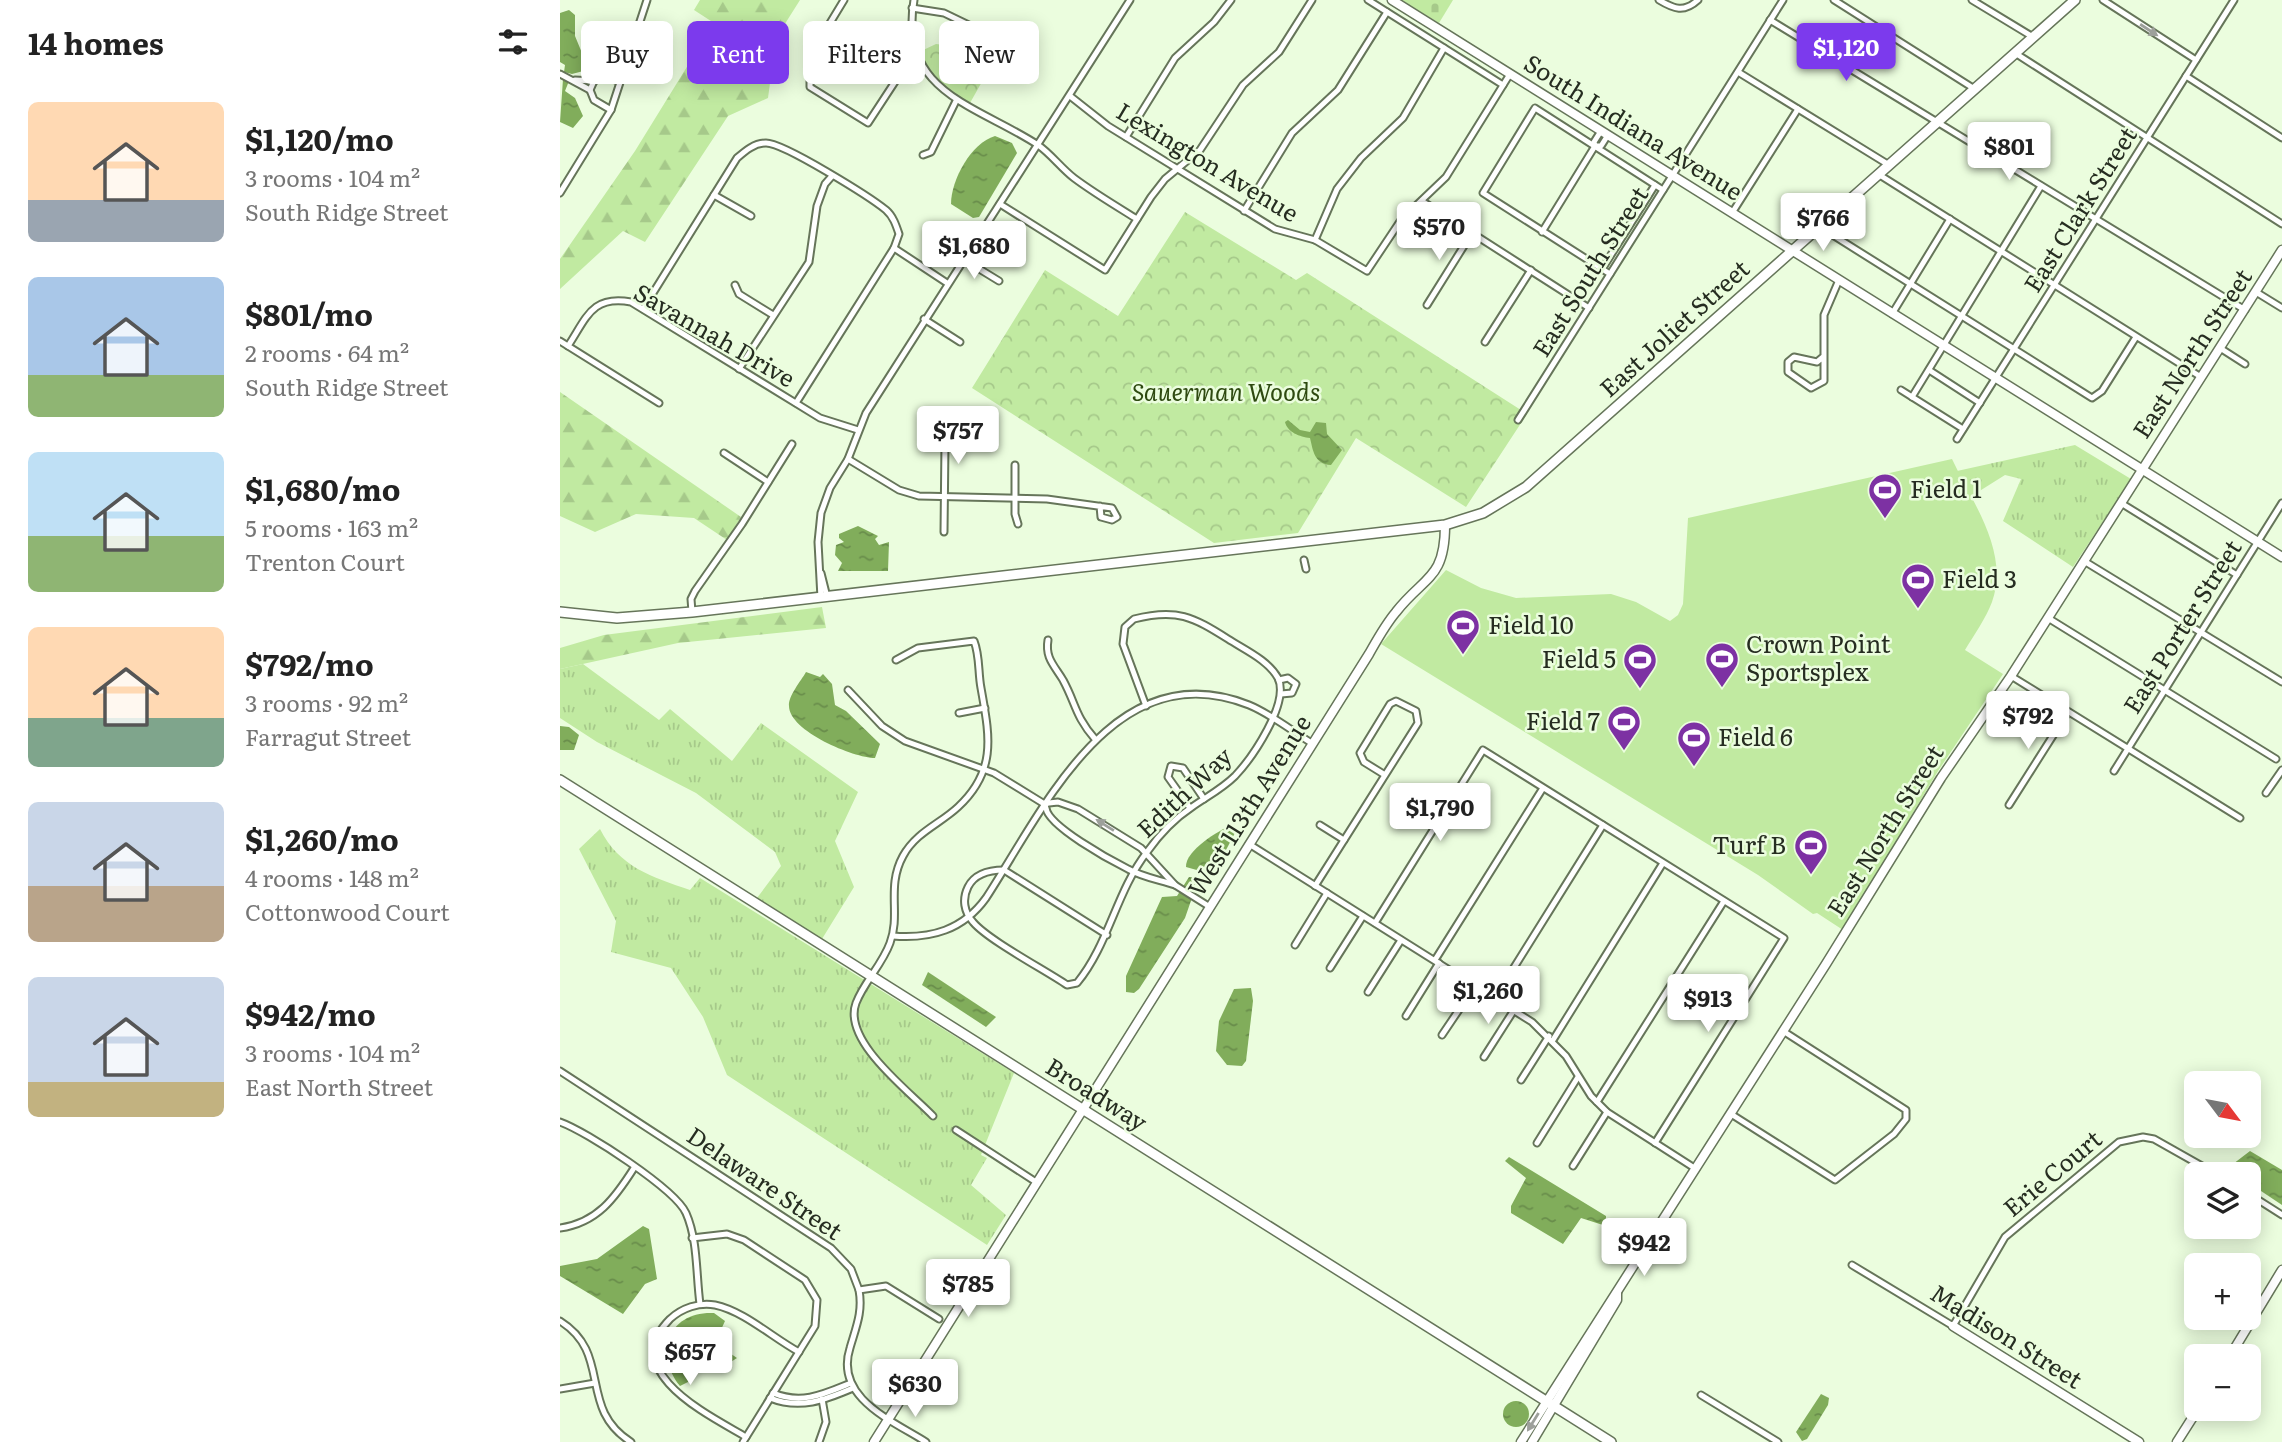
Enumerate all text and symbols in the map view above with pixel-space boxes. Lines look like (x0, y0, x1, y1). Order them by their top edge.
text: 14 homes (28, 20, 164, 64)
chip: Buy (581, 21, 673, 84)
chip: Rent (687, 21, 789, 84)
chip: Filters (803, 21, 925, 84)
chip: New (939, 21, 1039, 84)
icon: filters (494, 23, 532, 61)
pin: $1,120 (1789, 24, 1903, 83)
one-way arrow (2140, 24, 2159, 37)
text: $1,120 (1813, 29, 1879, 63)
street label: South Indiana Avenue (1518, 44, 1750, 207)
street label: Lexington Avenue (1111, 93, 1306, 229)
text: $1,120/mo (245, 116, 394, 160)
street label: East Clark Street (2014, 119, 2144, 298)
pin: $801 (1968, 122, 2050, 182)
text: $801 (1984, 128, 2034, 162)
icon: home (84, 130, 168, 214)
text: 3 rooms · 104 m² (245, 160, 420, 194)
street label: East South Street (1522, 178, 1656, 363)
text: South Ridge Street (245, 194, 448, 228)
pin: $766 (1782, 194, 1864, 253)
text: $766 (1797, 199, 1849, 233)
pin: $570 (1398, 202, 1480, 262)
text: $570 (1413, 208, 1465, 242)
pin: $1,680 (917, 222, 1031, 281)
text: $1,680 (938, 227, 1010, 261)
street label: East Joliet Street (1591, 250, 1756, 404)
street label: East North Street (2123, 261, 2259, 444)
street label: Savannah Drive (628, 273, 802, 394)
text: $801/mo (245, 291, 373, 335)
icon: home (84, 305, 168, 389)
text: 2 rooms · 64 m² (245, 335, 409, 369)
text: South Ridge Street (245, 369, 448, 403)
park label: Sauerman Woods (1132, 373, 1320, 408)
pin: $757 (917, 406, 999, 466)
text: $757 (933, 412, 983, 446)
text: $1,680/mo (245, 466, 400, 510)
place label: Field 1 (1910, 470, 1982, 505)
sports icon: Field 1 (1866, 471, 1904, 520)
icon: home (84, 480, 168, 564)
text: 5 rooms · 163 m² (245, 510, 418, 544)
street label: East Porter Street (2113, 532, 2249, 719)
text: Trenton Court (245, 544, 405, 578)
place label: Field 3 (1942, 560, 2017, 595)
sports icon: Field 3 (1899, 561, 1937, 610)
place label: Field 10 (1488, 606, 1574, 641)
sports icon: Field 10 (1444, 607, 1482, 656)
place label: Crown Point Sportsplex (1746, 625, 1891, 688)
place label: Field 5 (1542, 640, 1616, 675)
sports icon: Crown Point Sportsplex (1703, 640, 1741, 689)
text: $792/mo (245, 641, 374, 685)
sports icon: Field 5 (1621, 641, 1659, 690)
icon: home (84, 655, 168, 739)
text: 3 rooms · 92 m² (245, 685, 408, 719)
pin: $792 (1987, 692, 2069, 751)
text: $792 (2002, 697, 2054, 731)
place label: Field 7 (1526, 702, 1600, 737)
sports icon: Field 7 (1605, 703, 1643, 752)
street label: West 113th Avenue (1178, 707, 1318, 902)
place label: Field 6 (1718, 718, 1793, 753)
text: Farragut Street (245, 719, 411, 753)
sports icon: Field 6 (1675, 719, 1713, 768)
street label: East North Street (1817, 737, 1951, 922)
street label: Edith Way (1128, 738, 1239, 845)
pin: $1,790 (1383, 784, 1497, 843)
text: $1,790 (1406, 789, 1474, 823)
text: $1,260/mo (245, 816, 399, 860)
one-way arrow (1095, 819, 1114, 832)
place label: Turf B (1712, 826, 1786, 861)
sports icon: Turf B (1792, 827, 1830, 876)
icon: home (84, 830, 168, 914)
text: 4 rooms · 148 m² (245, 860, 419, 894)
text: Cottonwood Court (245, 894, 450, 928)
pin: $1,260 (1431, 967, 1545, 1026)
text: $1,260 (1453, 972, 1523, 1006)
pin: $913 (1667, 974, 1749, 1034)
text: $913 (1683, 980, 1733, 1014)
text: $942/mo (245, 991, 376, 1035)
icon: home (84, 1005, 168, 1089)
text: 3 rooms · 104 m² (245, 1035, 420, 1069)
street label: Broadway (1040, 1048, 1155, 1138)
text: East North Street (245, 1069, 433, 1103)
north arrow (2184, 1071, 2261, 1148)
map controls (2184, 1071, 2261, 1421)
street label: Delaware Street (681, 1117, 850, 1247)
street label: Erie Court (1995, 1120, 2108, 1224)
button: layers (2184, 1162, 2261, 1239)
pin: $942 (1603, 1218, 1685, 1278)
text: $942 (1617, 1224, 1671, 1258)
button: + (2184, 1253, 2261, 1330)
pin: $785 (927, 1260, 1009, 1319)
text: $785 (942, 1265, 994, 1299)
street label: Madison Street (1925, 1274, 2090, 1396)
pin: $657 (649, 1328, 731, 1387)
text: $657 (664, 1333, 716, 1367)
button: − (2184, 1344, 2261, 1421)
pin: $630 (874, 1360, 956, 1419)
text: $630 (888, 1365, 942, 1399)
one-way arrow (1527, 1412, 1540, 1431)

